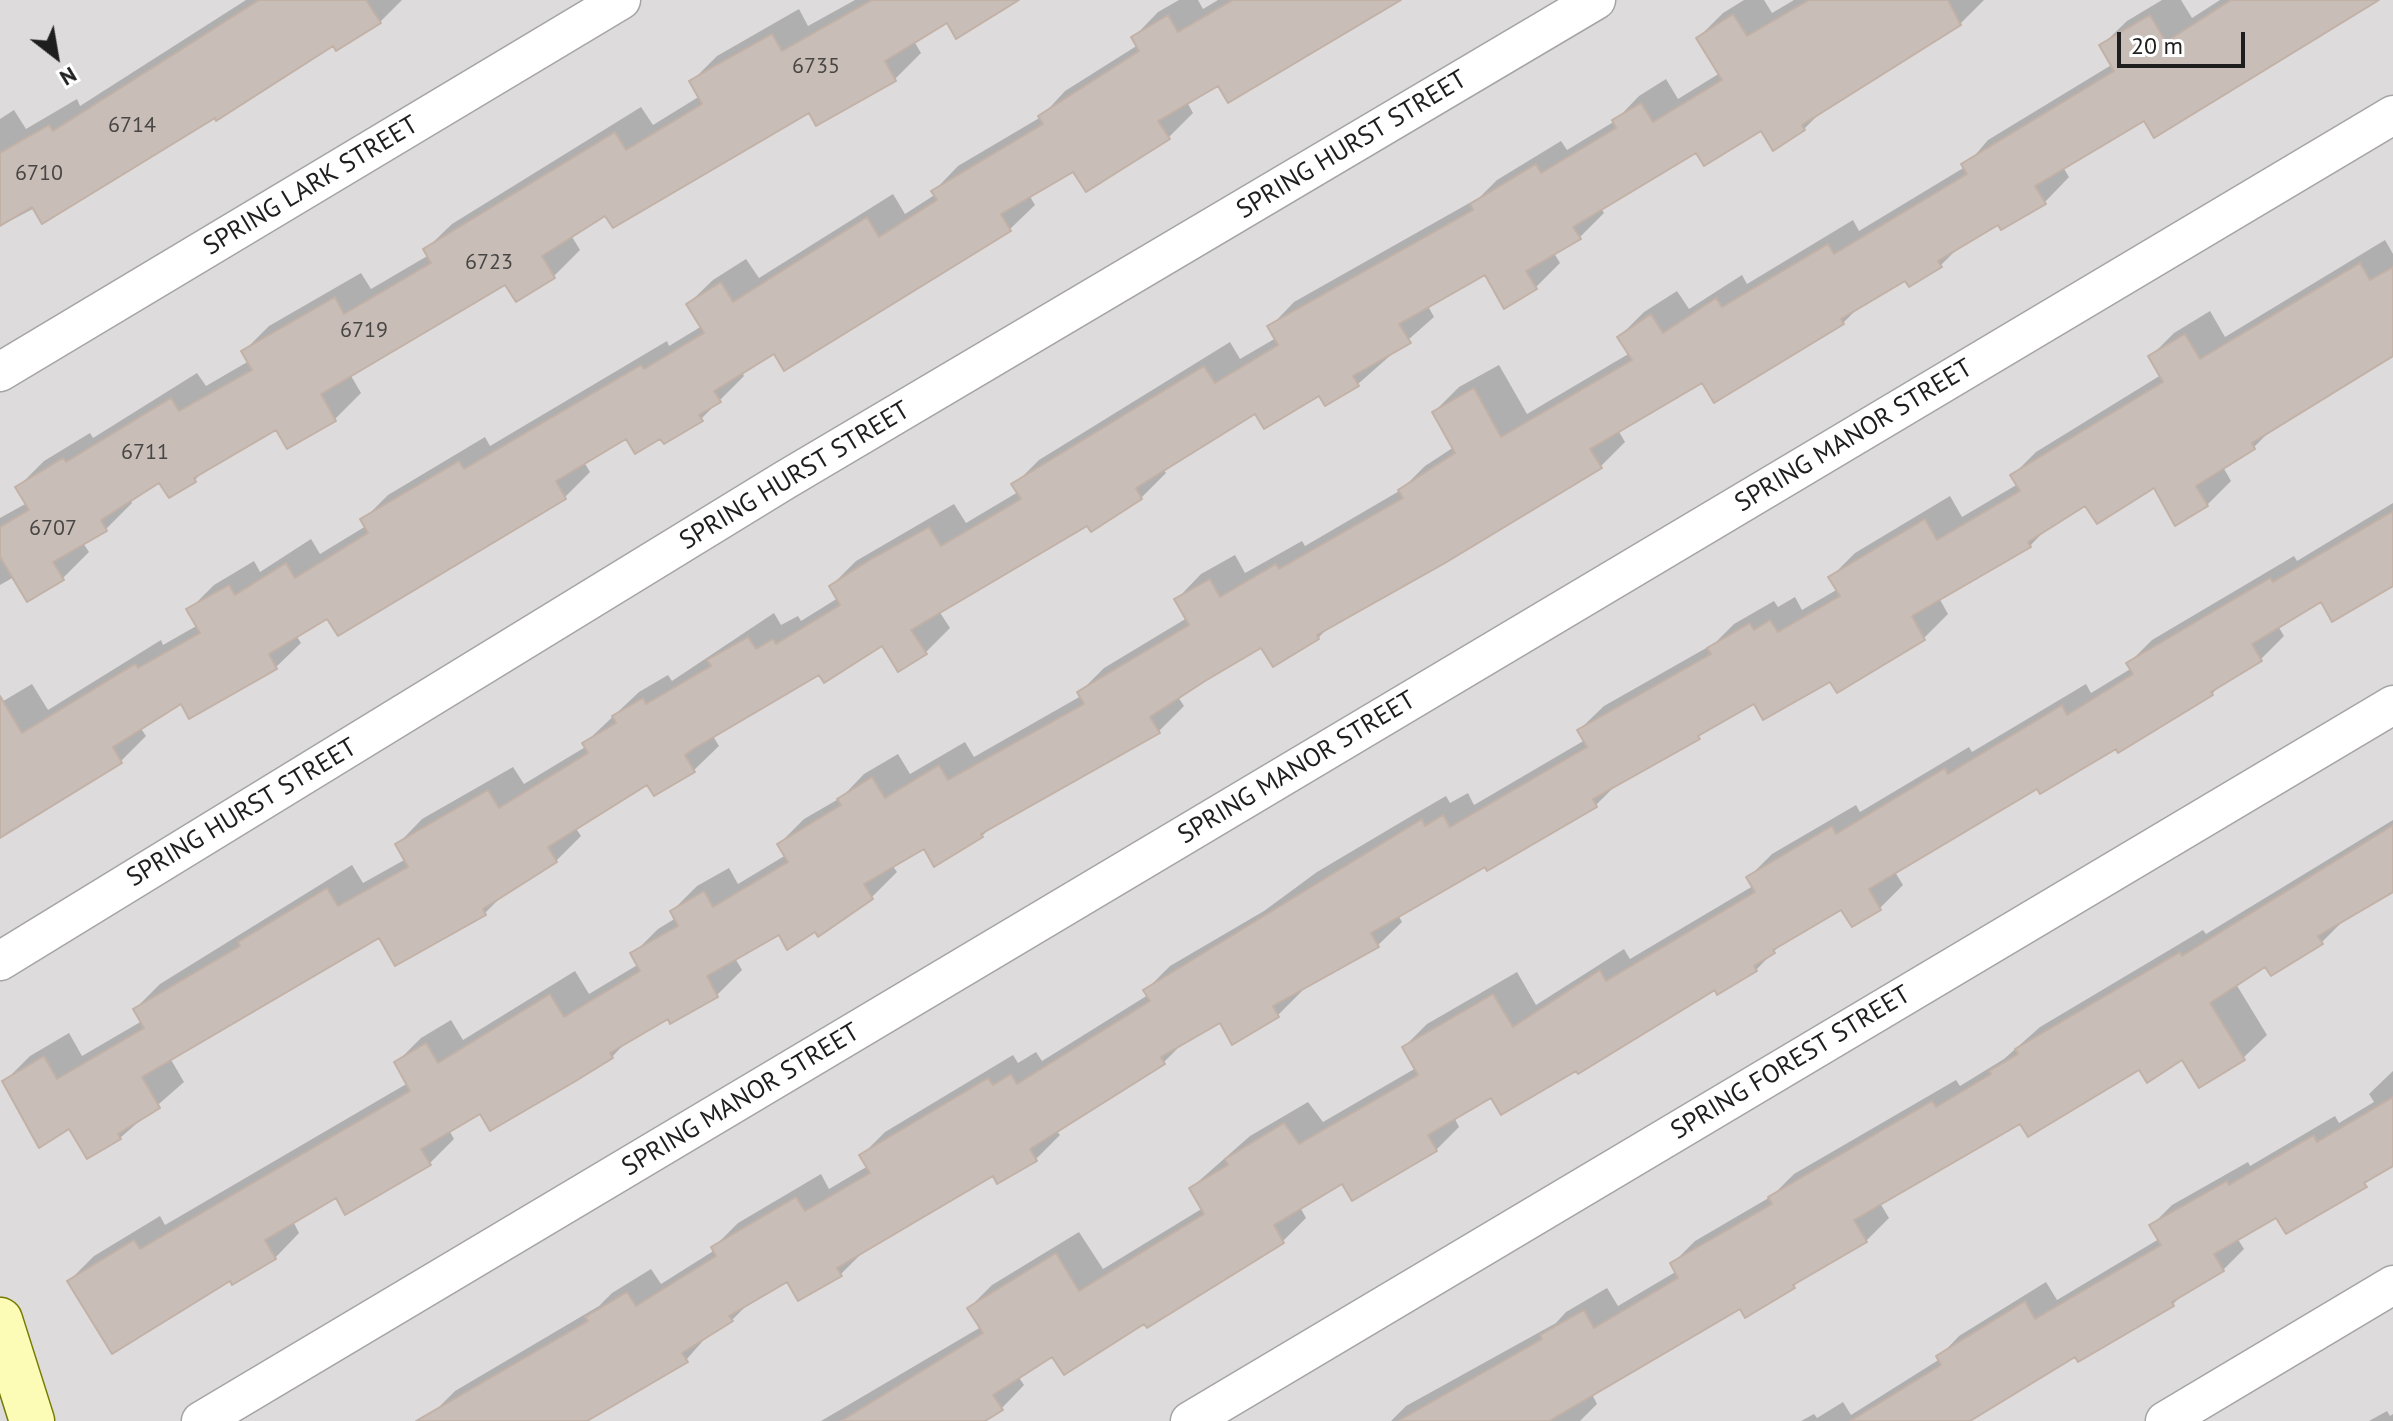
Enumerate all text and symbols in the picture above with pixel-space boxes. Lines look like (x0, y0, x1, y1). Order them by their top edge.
north arrow (16, 16, 96, 96)
scale bar (2121, 16, 2249, 66)
text: 20 m (2131, 30, 2183, 61)
house number: 6735 (792, 54, 840, 80)
text: N (55, 61, 82, 92)
street label: SPRING HURST STREET (1231, 64, 1473, 226)
street label: SPRING LARK STREET (198, 110, 424, 262)
house number: 6714 (108, 113, 156, 139)
house number: 6710 (15, 161, 63, 187)
house number: 6723 (465, 250, 513, 276)
house number: 6719 (340, 318, 388, 344)
street label: SPRING MANOR STREET (1730, 353, 1978, 519)
street label: SPRING HURST STREET (674, 395, 916, 557)
house number: 6711 (121, 440, 169, 466)
house number: 6707 (29, 516, 77, 542)
street label: SPRING MANOR STREET (1173, 685, 1421, 851)
street label: SPRING HURST STREET (121, 732, 363, 894)
street label: SPRING FOREST STREET (1666, 979, 1916, 1147)
street label: SPRING MANOR STREET (617, 1017, 865, 1183)

